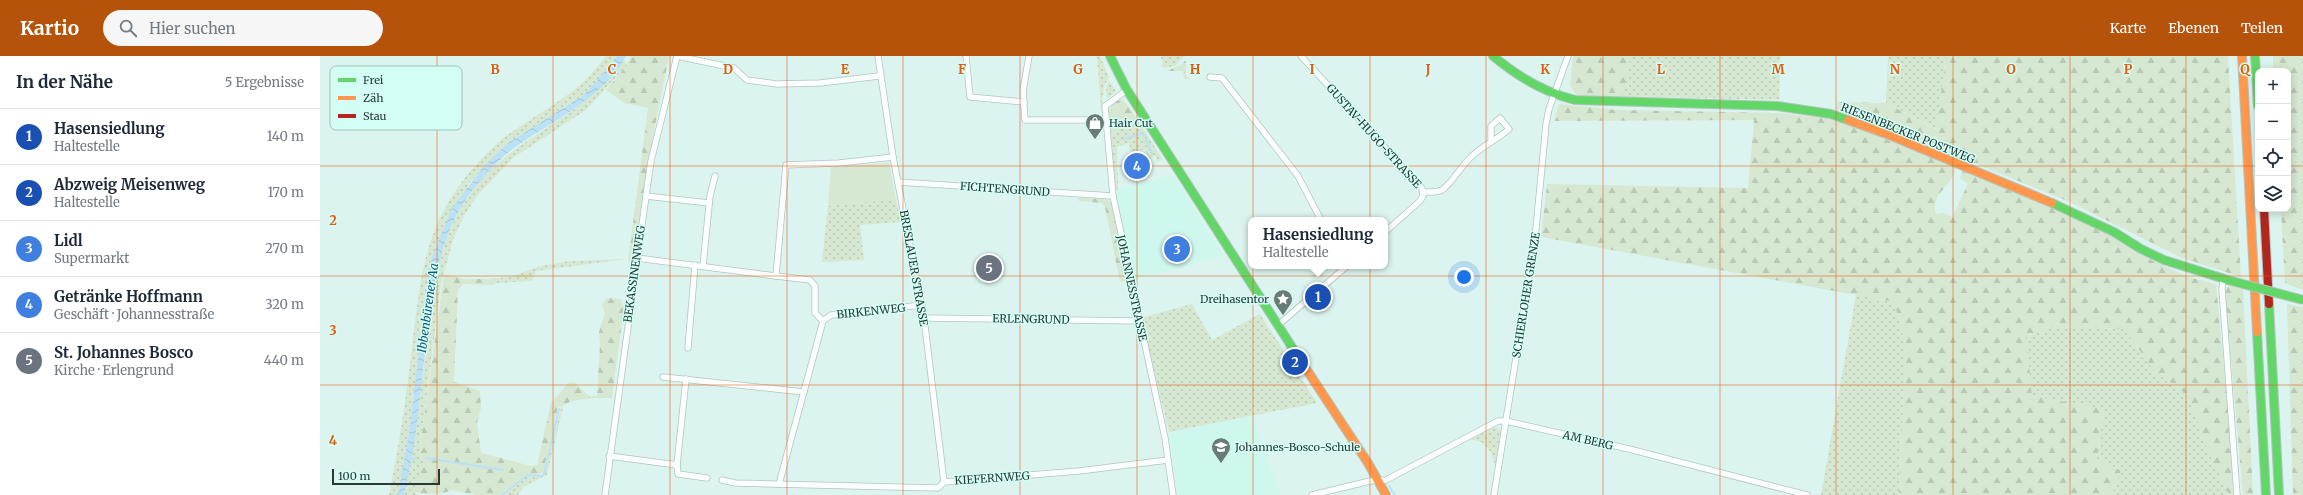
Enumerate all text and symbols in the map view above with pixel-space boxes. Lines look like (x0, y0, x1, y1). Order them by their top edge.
search box (103, 10, 383, 46)
text: Kartio (20, 16, 79, 40)
icon: search (117, 17, 139, 39)
text: Hier suchen (149, 19, 236, 38)
text: Karte (2110, 19, 2146, 37)
text: Ebenen (2168, 19, 2219, 37)
text: Teilen (2241, 19, 2283, 37)
text: B (490, 61, 500, 78)
text: C (608, 61, 617, 78)
text: D (723, 61, 733, 78)
text: E (841, 61, 850, 78)
text: F (958, 61, 966, 78)
text: G (1073, 61, 1083, 78)
text: H (1190, 61, 1201, 78)
text: I (1309, 61, 1315, 78)
text: J (1424, 61, 1431, 78)
text: K (1540, 61, 1550, 78)
text: L (1657, 61, 1666, 78)
text: M (1771, 61, 1785, 78)
text: N (1890, 61, 1901, 78)
text: O (2006, 61, 2016, 78)
text: P (2124, 61, 2133, 78)
text: Q (2240, 61, 2251, 78)
legend (330, 66, 462, 130)
map controls (2255, 68, 2291, 212)
button: + (2255, 68, 2291, 104)
text: In der Nähe (16, 71, 113, 93)
text: Frei (363, 73, 384, 87)
text: 5 Ergebnisse (225, 74, 304, 91)
street label: GUSTAV-HUGO-STRASSE (1323, 81, 1425, 191)
text: Zäh (363, 91, 384, 105)
street label: RIESENBECKER POSTWEG (1839, 100, 1977, 166)
button: − (2255, 104, 2291, 140)
text: Stau (363, 109, 387, 123)
shop icon: Hair Cut (1084, 112, 1106, 140)
place label: Hair Cut (1109, 116, 1154, 130)
text: Hasensiedlung (54, 119, 165, 138)
text: 1 (26, 128, 32, 145)
text: 140 m (267, 128, 304, 145)
text: Haltestelle (54, 138, 120, 155)
button: locate (2255, 140, 2291, 176)
pin: 4 (1124, 151, 1150, 181)
text: Abzweig Meisenweg (54, 175, 205, 194)
button: layers (2255, 176, 2291, 212)
street label: FICHTENGRUND (960, 179, 1050, 199)
text: 2 (25, 184, 33, 201)
text: 170 m (267, 184, 304, 201)
text: Haltestelle (54, 194, 120, 211)
street label: BRESLAUER STRASSE (897, 209, 931, 327)
text: 2 (329, 212, 337, 229)
popup (1248, 217, 1388, 269)
street label: BEKASSINENWEG (620, 225, 648, 323)
text: Hasensiedlung (1263, 225, 1373, 244)
text: Lidl (54, 231, 83, 250)
street label: SCHIERLOHER GRENZE (1509, 231, 1543, 359)
street label: JOHANNESSTRASSE (1114, 233, 1150, 343)
pin: 3 (1164, 234, 1190, 264)
text: 3 (25, 240, 33, 257)
text: 270 m (265, 240, 304, 257)
text: Haltestelle (1263, 244, 1328, 261)
text: Supermarkt (54, 250, 129, 267)
pin: 5 (976, 253, 1002, 283)
water label: Ibbenbürener Aa (414, 262, 441, 354)
your location (1454, 267, 1474, 287)
pin: 1 (1305, 282, 1331, 312)
text: Getränke Hoffmann (54, 287, 203, 306)
place icon: Dreihasentor (1272, 288, 1294, 316)
place label: Dreihasentor (1200, 292, 1269, 306)
text: 4 (25, 296, 33, 313)
text: 320 m (265, 296, 304, 313)
street label: BIRKENWEG (836, 300, 906, 322)
text: Geschäft · Johannesstraße (54, 306, 214, 323)
street label: ERLENGRUND (992, 311, 1070, 327)
text: 3 (329, 322, 337, 339)
text: St. Johannes Bosco (54, 343, 193, 362)
pin: 2 (1282, 347, 1308, 377)
text: 5 (25, 352, 33, 369)
text: 440 m (264, 352, 304, 369)
text: Kirche · Erlengrund (54, 362, 174, 379)
street label: AM BERG (1560, 427, 1615, 453)
text: 4 (329, 432, 338, 449)
school or university icon: Johannes-Bosco-Schule (1210, 436, 1232, 464)
place label: Johannes-Bosco-Schule (1234, 440, 1360, 454)
scale bar (332, 467, 440, 486)
street label: KIEFERNWEG (954, 468, 1030, 488)
text: 100 m (338, 469, 370, 483)

